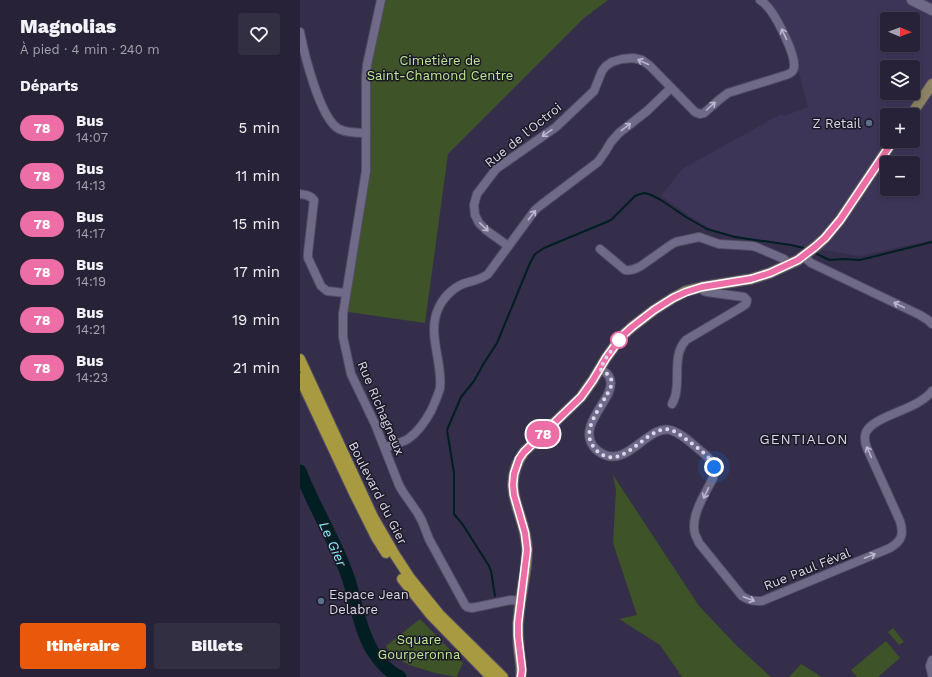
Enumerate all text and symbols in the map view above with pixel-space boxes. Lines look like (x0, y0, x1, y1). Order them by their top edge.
north arrow (880, 12, 920, 52)
map controls (880, 12, 920, 196)
button: heart (238, 13, 280, 55)
text: Magnolias (20, 15, 116, 38)
one-way arrow (780, 28, 787, 40)
text: À pied · 4 min · 240 m (20, 42, 160, 57)
park label: Cimetière de Saint-Chamond Centre (367, 53, 513, 83)
one-way arrow (637, 58, 649, 65)
button: layers (880, 60, 920, 100)
text: Départs (20, 77, 78, 95)
street label: Rue de l'Octroi (482, 100, 564, 170)
one-way arrow (706, 102, 716, 111)
button: + (880, 108, 920, 148)
text: Bus (76, 112, 104, 130)
place label: Z Retail (812, 116, 861, 131)
marker: Z Retail (864, 118, 874, 128)
text: 5 min (239, 119, 280, 137)
text: 78 (33, 120, 51, 136)
one-way arrow (620, 123, 631, 131)
one-way arrow (542, 129, 553, 137)
text: 14:07 (76, 130, 108, 145)
button: − (880, 156, 920, 196)
text: Bus (76, 160, 104, 178)
text: 11 min (236, 167, 280, 185)
text: 78 (33, 168, 51, 184)
text: 14:13 (76, 178, 106, 193)
text: Bus (76, 208, 104, 226)
one-way arrow (528, 209, 536, 220)
text: 15 min (233, 215, 280, 233)
text: 78 (33, 216, 51, 232)
one-way arrow (479, 222, 489, 231)
text: 14:17 (76, 226, 105, 241)
text: Bus (76, 256, 104, 274)
text: 17 min (233, 263, 280, 281)
text: 78 (33, 264, 51, 280)
text: 14:19 (76, 274, 106, 289)
one-way arrow (893, 301, 905, 308)
text: Bus (76, 304, 104, 322)
text: 19 min (232, 311, 280, 329)
text: 78 (33, 312, 51, 328)
text: 14:21 (76, 322, 106, 337)
unlabelled marker (610, 331, 628, 349)
text: Bus (76, 352, 104, 370)
text: 21 min (233, 359, 280, 377)
street label: Rue Richagneux (354, 359, 408, 457)
text: 78 (33, 360, 51, 376)
text: 14:23 (76, 370, 108, 385)
line badge: 78 (525, 421, 561, 447)
text: 78 (534, 426, 552, 442)
district label: GENTIALON (760, 431, 848, 447)
street label: Boulevard du Gier (346, 439, 410, 547)
one-way arrow (865, 446, 872, 458)
your location (704, 457, 724, 477)
one-way arrow (702, 486, 709, 498)
water label: Le Gier (316, 519, 350, 570)
street label: Rue Paul Féval (761, 545, 853, 593)
one-way arrow (864, 552, 876, 560)
place label: Espace Jean Delabre (329, 587, 409, 617)
one-way arrow (743, 595, 755, 603)
marker: Espace Jean Delabre (316, 596, 326, 606)
button: Itinéraire (20, 623, 146, 669)
button: Billets (154, 623, 280, 669)
park label: Square Gourperonna (378, 632, 461, 662)

